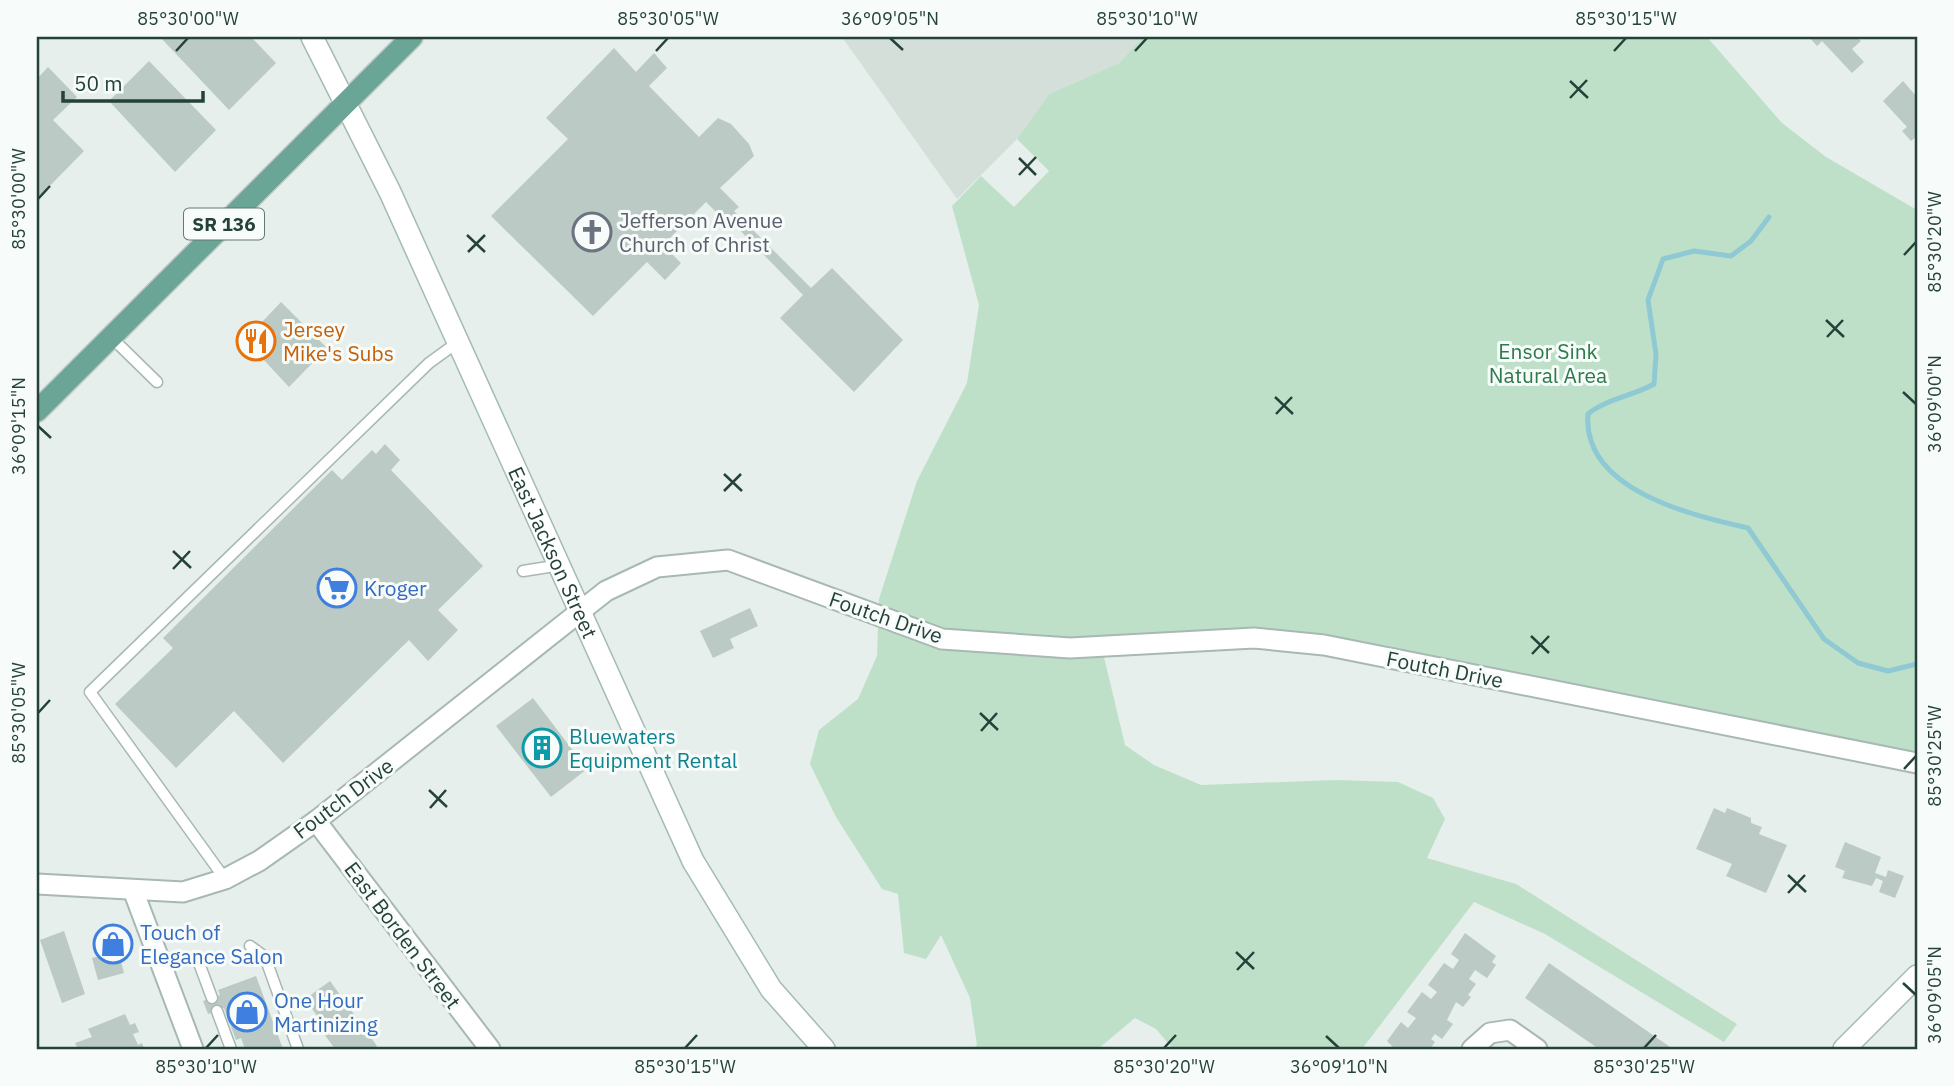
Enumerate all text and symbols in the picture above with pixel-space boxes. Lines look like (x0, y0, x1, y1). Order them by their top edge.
text: 85°30'00"W (137, 7, 239, 30)
text: 85°30'05"W (617, 7, 719, 30)
text: 36°09'05"N (841, 7, 939, 30)
text: 85°30'10"W (1096, 7, 1198, 30)
text: 85°30'15"W (1575, 7, 1677, 30)
scale bar (63, 60, 203, 104)
text: 50 m (74, 69, 123, 97)
text: 85°30'00"W (7, 148, 30, 250)
text: 85°30'20"W (1923, 191, 1946, 293)
place label: Jefferson Avenue Church of Christ (619, 206, 783, 258)
road number: SR 136 (184, 208, 264, 240)
church icon: Jefferson Avenue Church of Christ (571, 211, 613, 253)
place label: Jersey Mike's Subs (283, 315, 394, 367)
restaurant icon: Jersey Mike's Subs (235, 320, 277, 362)
park label: Ensor Sink Natural Area (1489, 337, 1607, 389)
text: 36°09'00"N (1923, 355, 1946, 453)
text: 36°09'15"N (7, 377, 30, 475)
street label: East Jackson Street (502, 462, 604, 643)
supermarket icon: Kroger (316, 567, 358, 609)
place label: Kroger (364, 574, 427, 602)
street label: Foutch Drive (825, 584, 947, 650)
street label: Foutch Drive (1384, 644, 1506, 694)
text: 85°30'05"W (7, 662, 30, 764)
text: 85°30'25"W (1923, 705, 1946, 807)
place label: Bluewaters Equipment Rental (569, 722, 738, 774)
building icon: Bluewaters Equipment Rental (521, 727, 563, 769)
street label: Foutch Drive (287, 751, 399, 845)
street label: East Borden Street (339, 856, 467, 1014)
place label: Touch of Elegance Salon (140, 918, 283, 970)
shop icon: Touch of Elegance Salon (92, 923, 134, 965)
text: 36°09'05"N (1923, 946, 1946, 1044)
place label: One Hour Martinizing (274, 986, 378, 1038)
shop icon: One Hour Martinizing (226, 991, 268, 1033)
text: 85°30'10"W (155, 1055, 257, 1078)
text: 85°30'15"W (634, 1055, 736, 1078)
text: 85°30'20"W (1113, 1055, 1215, 1078)
text: 36°09'10"N (1290, 1055, 1388, 1078)
text: 85°30'25"W (1593, 1055, 1695, 1078)

